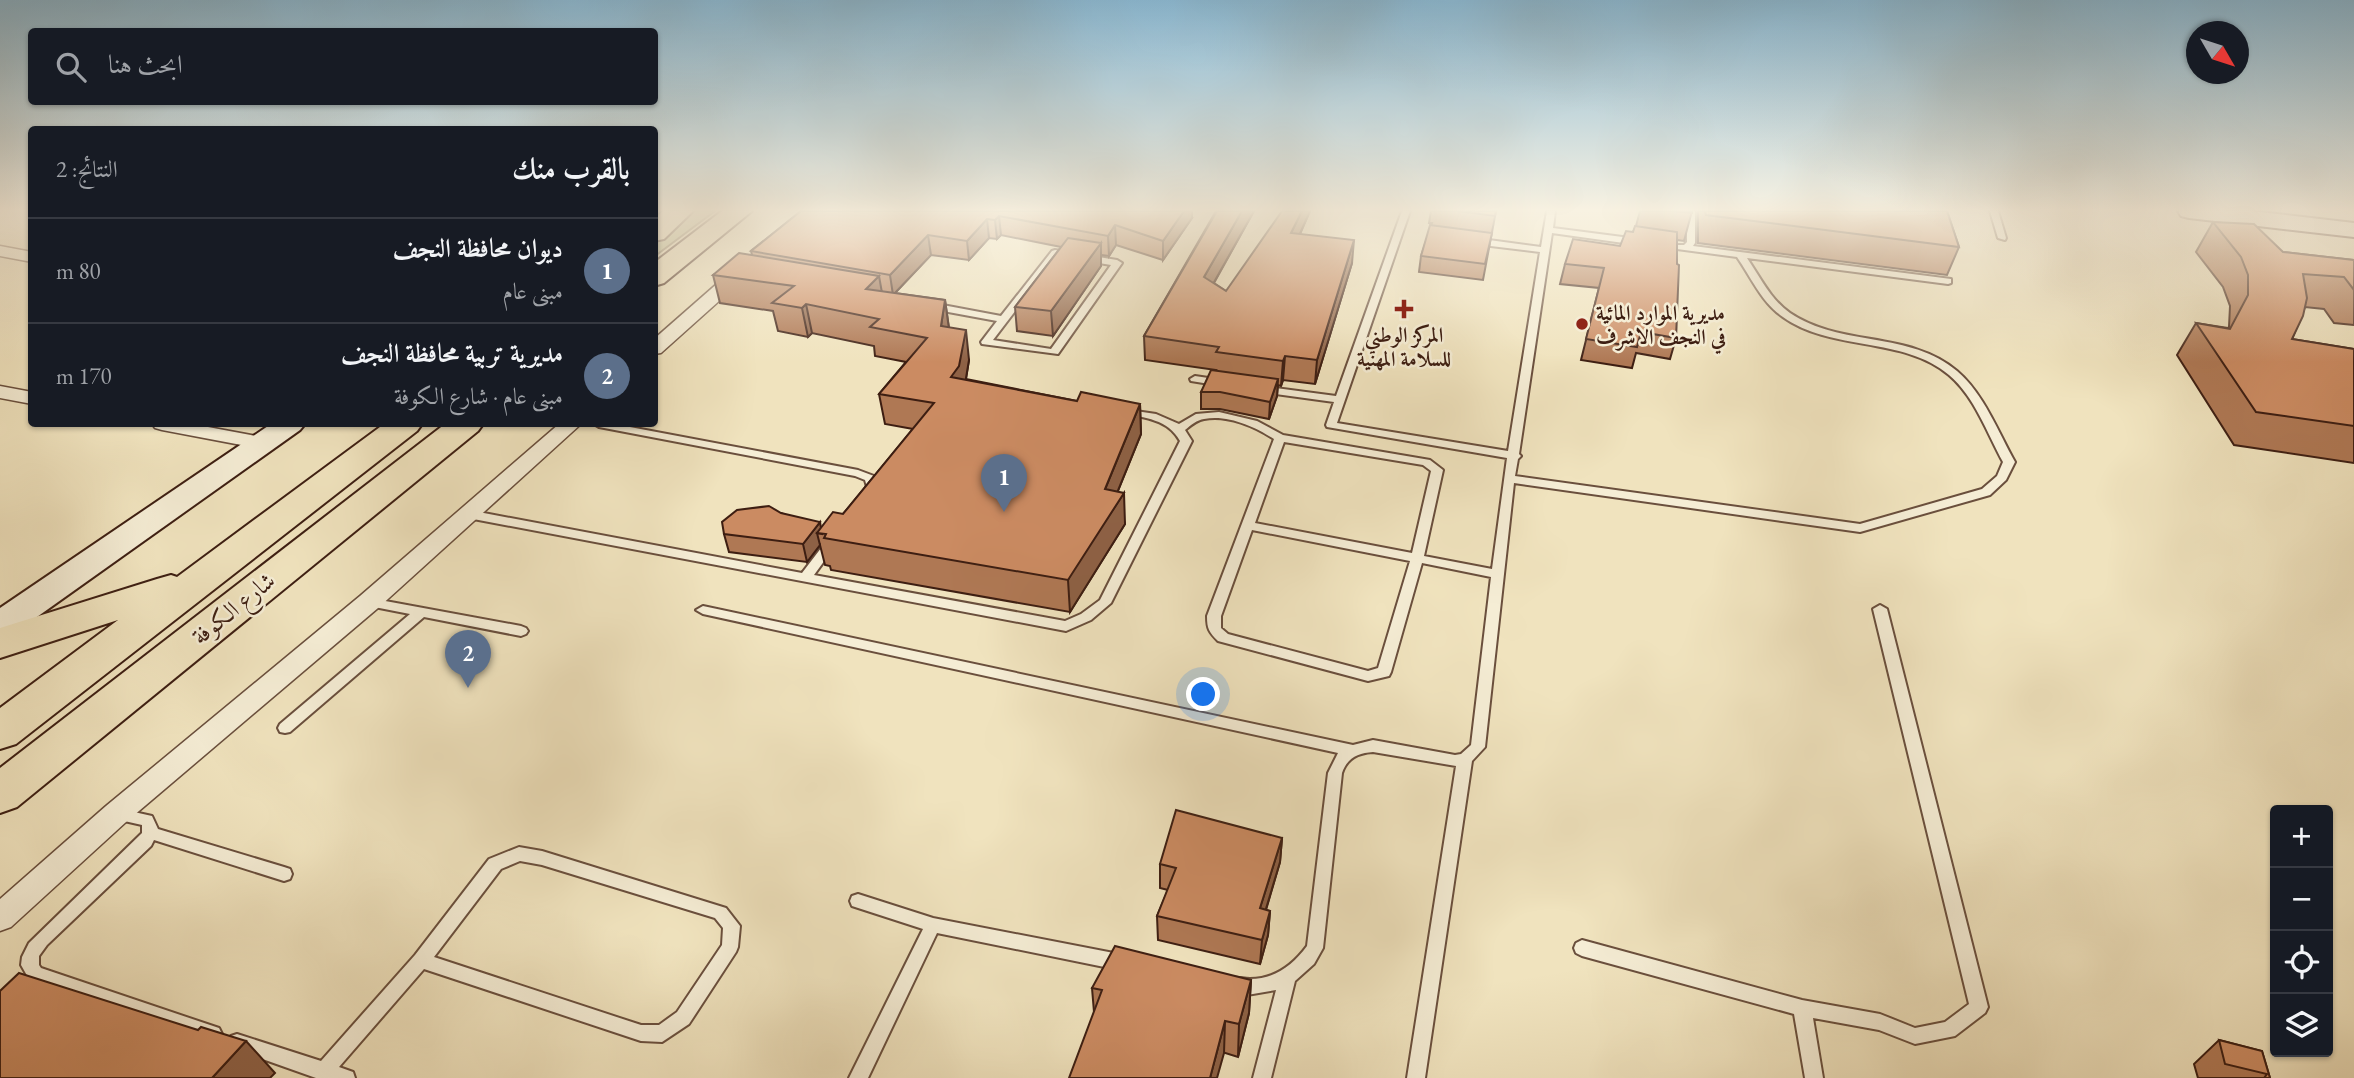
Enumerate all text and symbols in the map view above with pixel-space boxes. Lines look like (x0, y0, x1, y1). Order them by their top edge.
north arrow (2186, 21, 2249, 84)
search box (28, 28, 658, 105)
text: ابحث هنا (108, 47, 183, 81)
icon: search (52, 48, 90, 86)
text: بالقرب منك (512, 149, 630, 188)
text: النتائج: 2 (56, 154, 118, 184)
text: ديوان محافظة النجف (392, 231, 563, 265)
text: 80 m (56, 256, 101, 286)
text: 1 (601, 256, 613, 286)
text: مبنى عام (502, 276, 563, 306)
marker: المركز الوطني للسلامة المهنية (1394, 299, 1414, 319)
place label: مديرية الموارد المائية في النجف الاشرف (1596, 299, 1726, 355)
marker: مديرية الموارد المائية في النجف الاشرف (1574, 316, 1590, 332)
place label: المركز الوطني للسلامة المهنية (1357, 321, 1451, 372)
text: مديرية تربية محافظة النجف (341, 336, 563, 370)
text: 170 m (56, 361, 112, 391)
text: 2 (601, 361, 613, 391)
text: مبنى عام · شارع الكوفة (394, 381, 563, 411)
pin: 1 (981, 454, 1027, 512)
street label: شارع الكوفة (185, 565, 284, 655)
pin: 2 (445, 630, 491, 688)
your location (1186, 677, 1220, 711)
map controls (2270, 805, 2333, 1057)
button: + (2270, 805, 2333, 868)
button: − (2270, 868, 2333, 931)
button: locate (2270, 931, 2333, 994)
button: layers (2270, 994, 2333, 1057)

